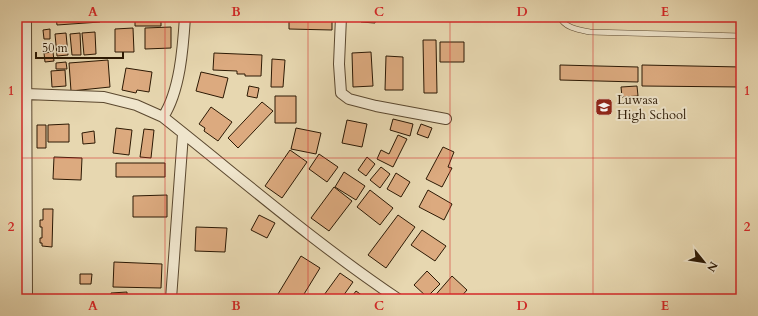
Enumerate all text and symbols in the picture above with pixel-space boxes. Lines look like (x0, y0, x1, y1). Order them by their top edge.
text: A (88, 3, 98, 21)
text: B (231, 3, 241, 21)
text: C (374, 3, 384, 21)
text: D (516, 3, 528, 21)
text: E (661, 3, 669, 21)
scale bar (36, 34, 123, 60)
text: 50 m (42, 40, 69, 56)
text: 1 (8, 82, 14, 100)
text: 1 (744, 82, 750, 100)
place label: Luwasa High School (617, 91, 687, 124)
school or university icon: Luwasa High School (594, 97, 614, 117)
text: 2 (8, 218, 15, 236)
text: 2 (744, 218, 751, 236)
north arrow (684, 242, 724, 282)
text: N (703, 259, 721, 275)
text: A (88, 297, 98, 315)
text: B (231, 297, 241, 315)
text: C (374, 297, 384, 315)
text: D (516, 297, 528, 315)
text: E (661, 297, 669, 315)

